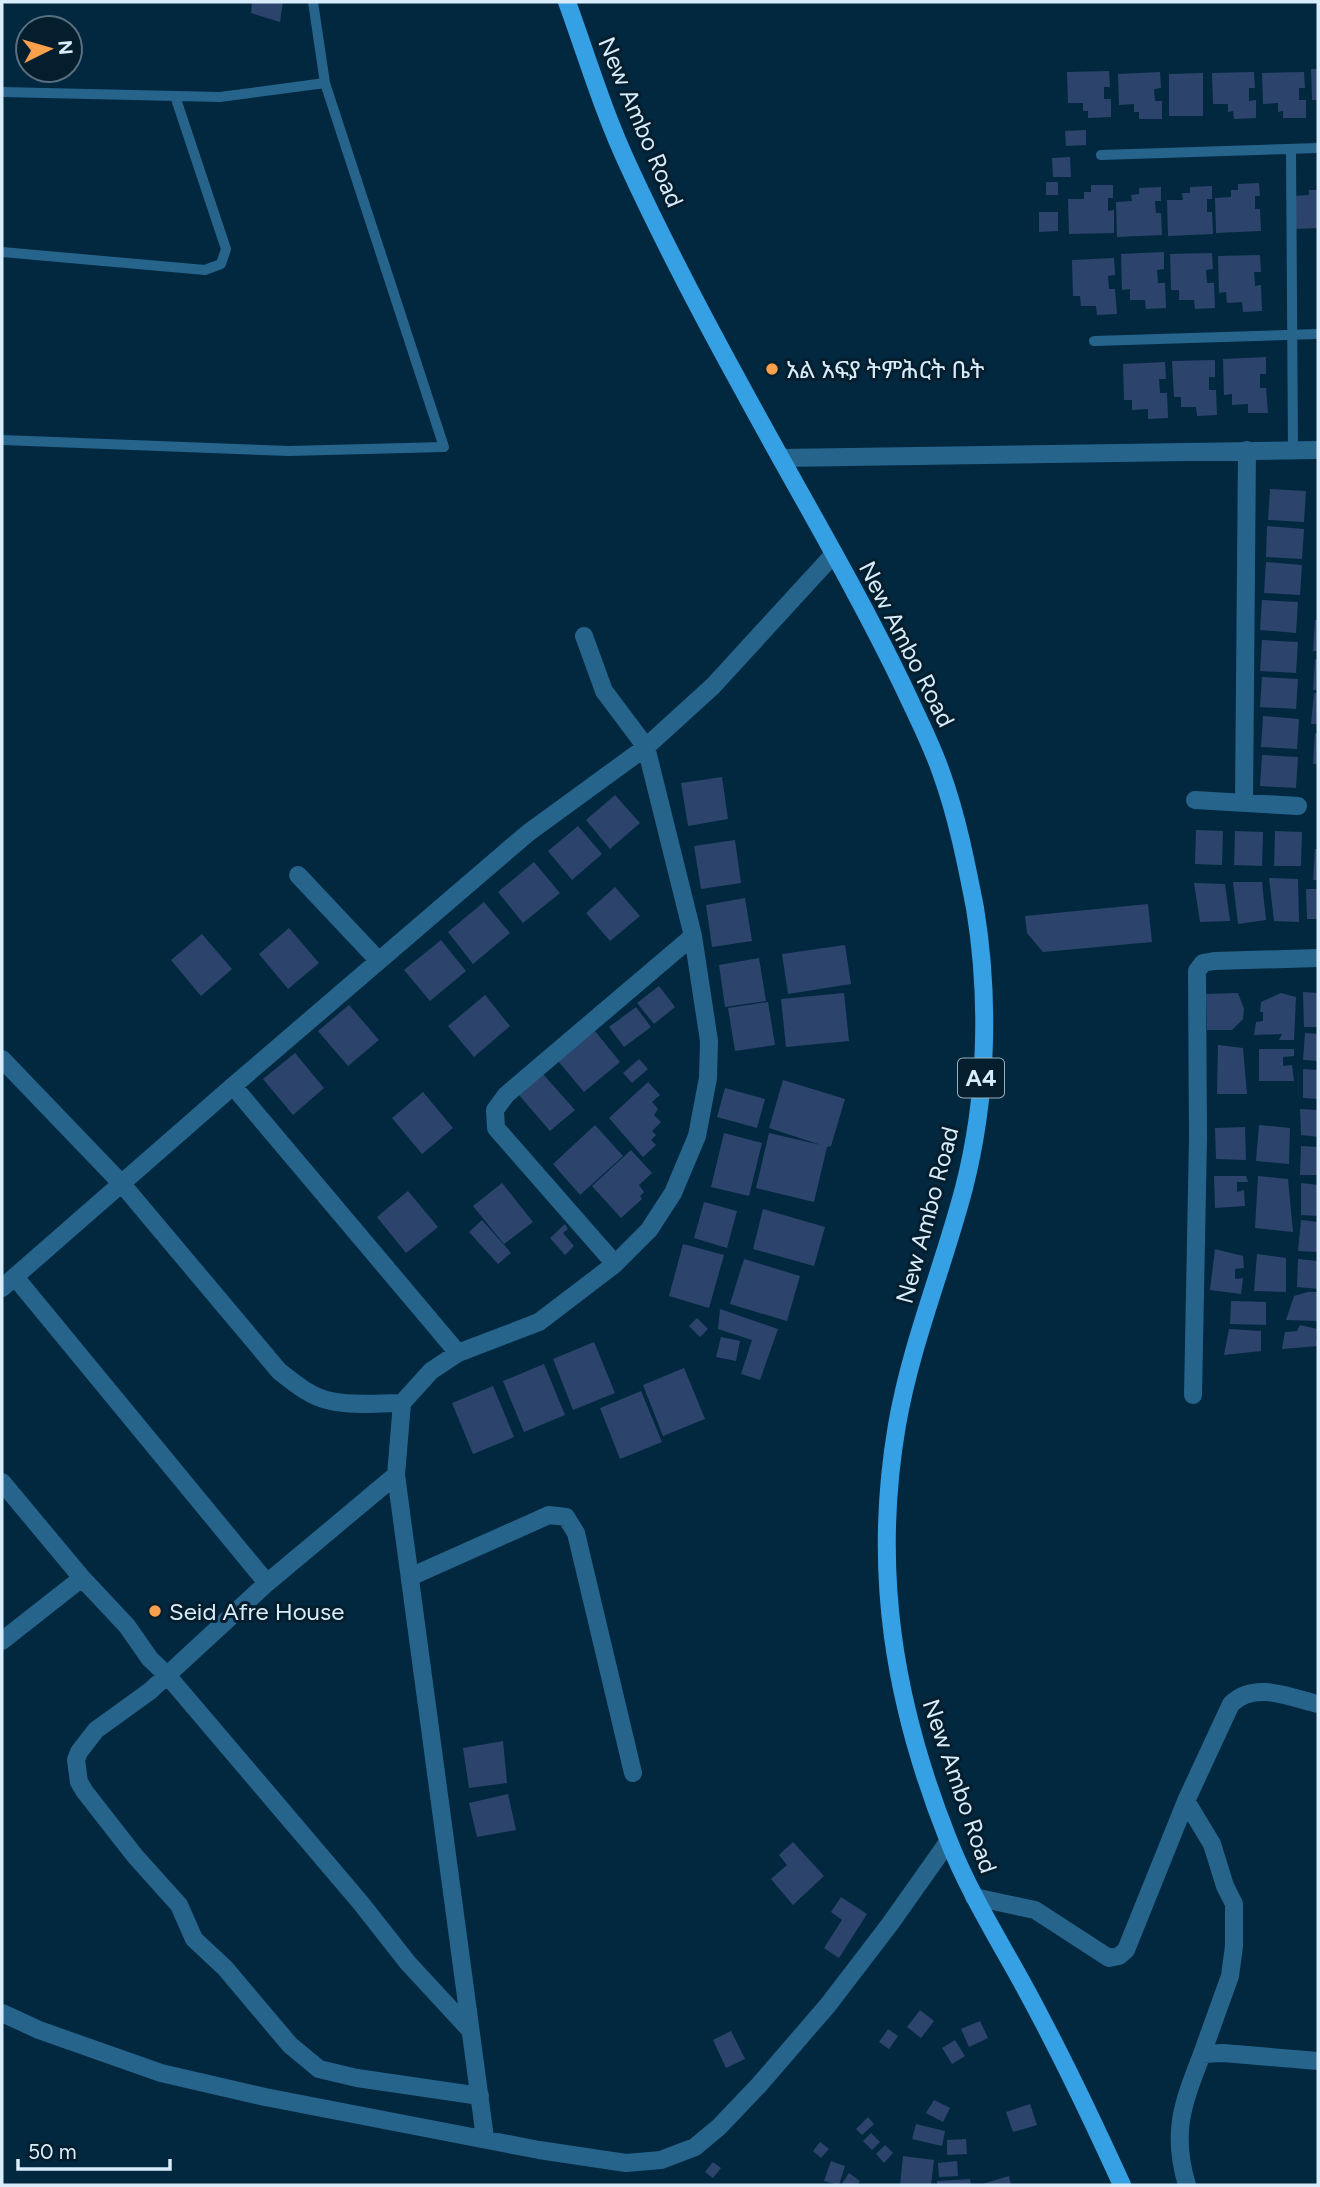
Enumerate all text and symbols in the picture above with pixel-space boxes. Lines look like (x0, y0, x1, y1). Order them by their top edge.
north arrow (14, 14, 84, 84)
street label: New Ambo Road (592, 33, 690, 211)
text: N (53, 39, 78, 56)
place label: አል አፍያ ትምሕርት ቤት (786, 355, 985, 384)
marker: አል አፍያ ትምሕርት ቤት (764, 361, 780, 377)
street label: New Ambo Road (853, 556, 961, 732)
road number: A4 (958, 1058, 1004, 1098)
street label: New Ambo Road (889, 1123, 965, 1307)
place label: Seid Afre House (169, 1597, 344, 1626)
marker: Seid Afre House (147, 1603, 163, 1619)
street label: New Ambo Road (917, 1695, 1003, 1877)
scale bar (18, 2128, 170, 2172)
text: 50 m (28, 2139, 77, 2164)

